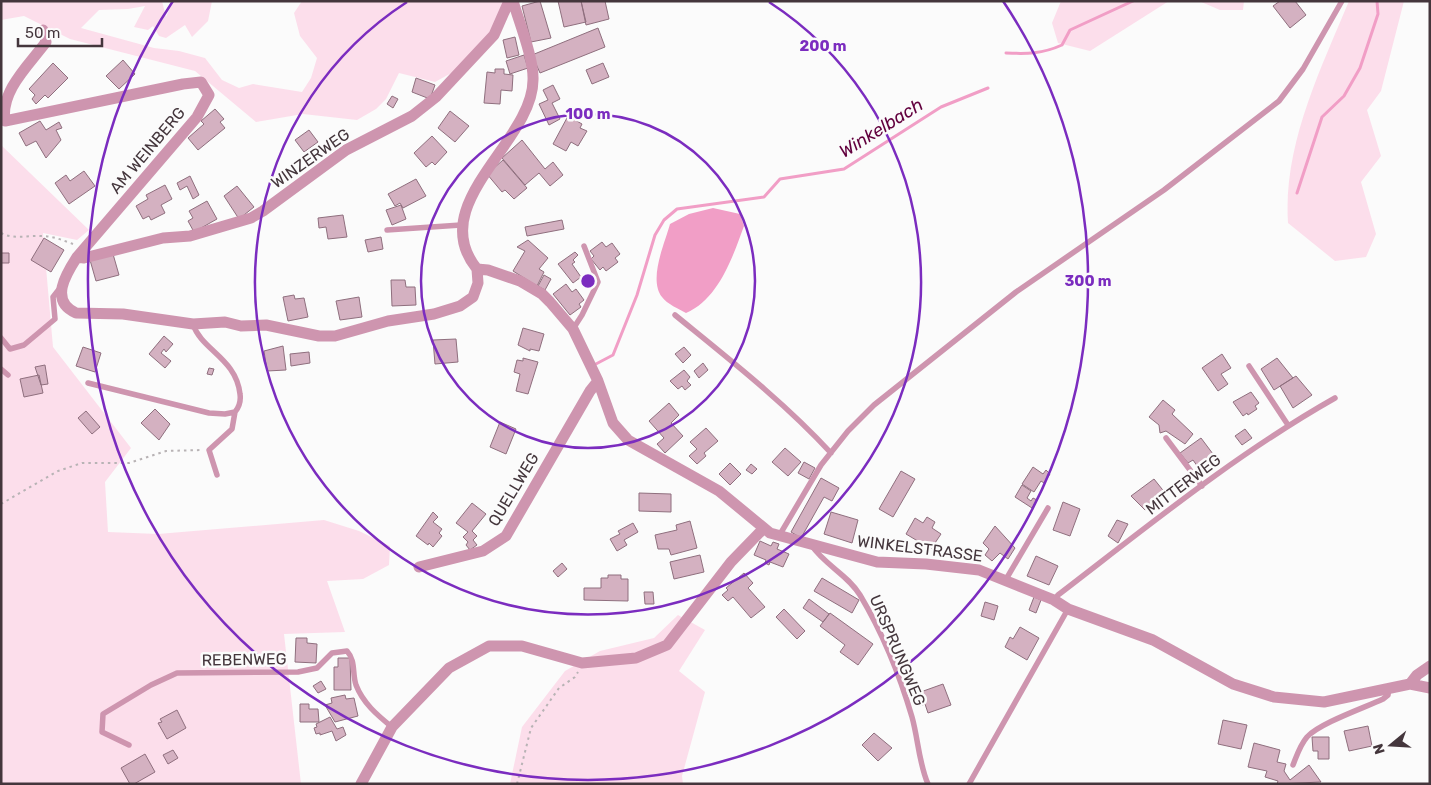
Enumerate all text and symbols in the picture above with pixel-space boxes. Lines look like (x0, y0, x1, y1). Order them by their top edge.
scale bar (18, 15, 101, 47)
text: 50 m (25, 24, 60, 42)
text: 200 m (799, 37, 847, 55)
water label: Winkelbach (835, 94, 927, 162)
street label: AM WEINBERG (106, 103, 189, 197)
text: 100 m (566, 105, 610, 123)
street label: WINZERWEG (267, 124, 353, 192)
centre of rings (579, 272, 597, 290)
text: 300 m (1064, 272, 1112, 290)
street label: QUELLWEG (484, 449, 543, 529)
street label: MITTERWEG (1142, 450, 1225, 519)
street label: WINKELSTRASSE (856, 531, 984, 566)
street label: URSPRUNGWEG (866, 592, 929, 709)
street label: REBENWEG (201, 649, 287, 670)
north arrow (1366, 720, 1416, 770)
text: N (1369, 741, 1389, 756)

